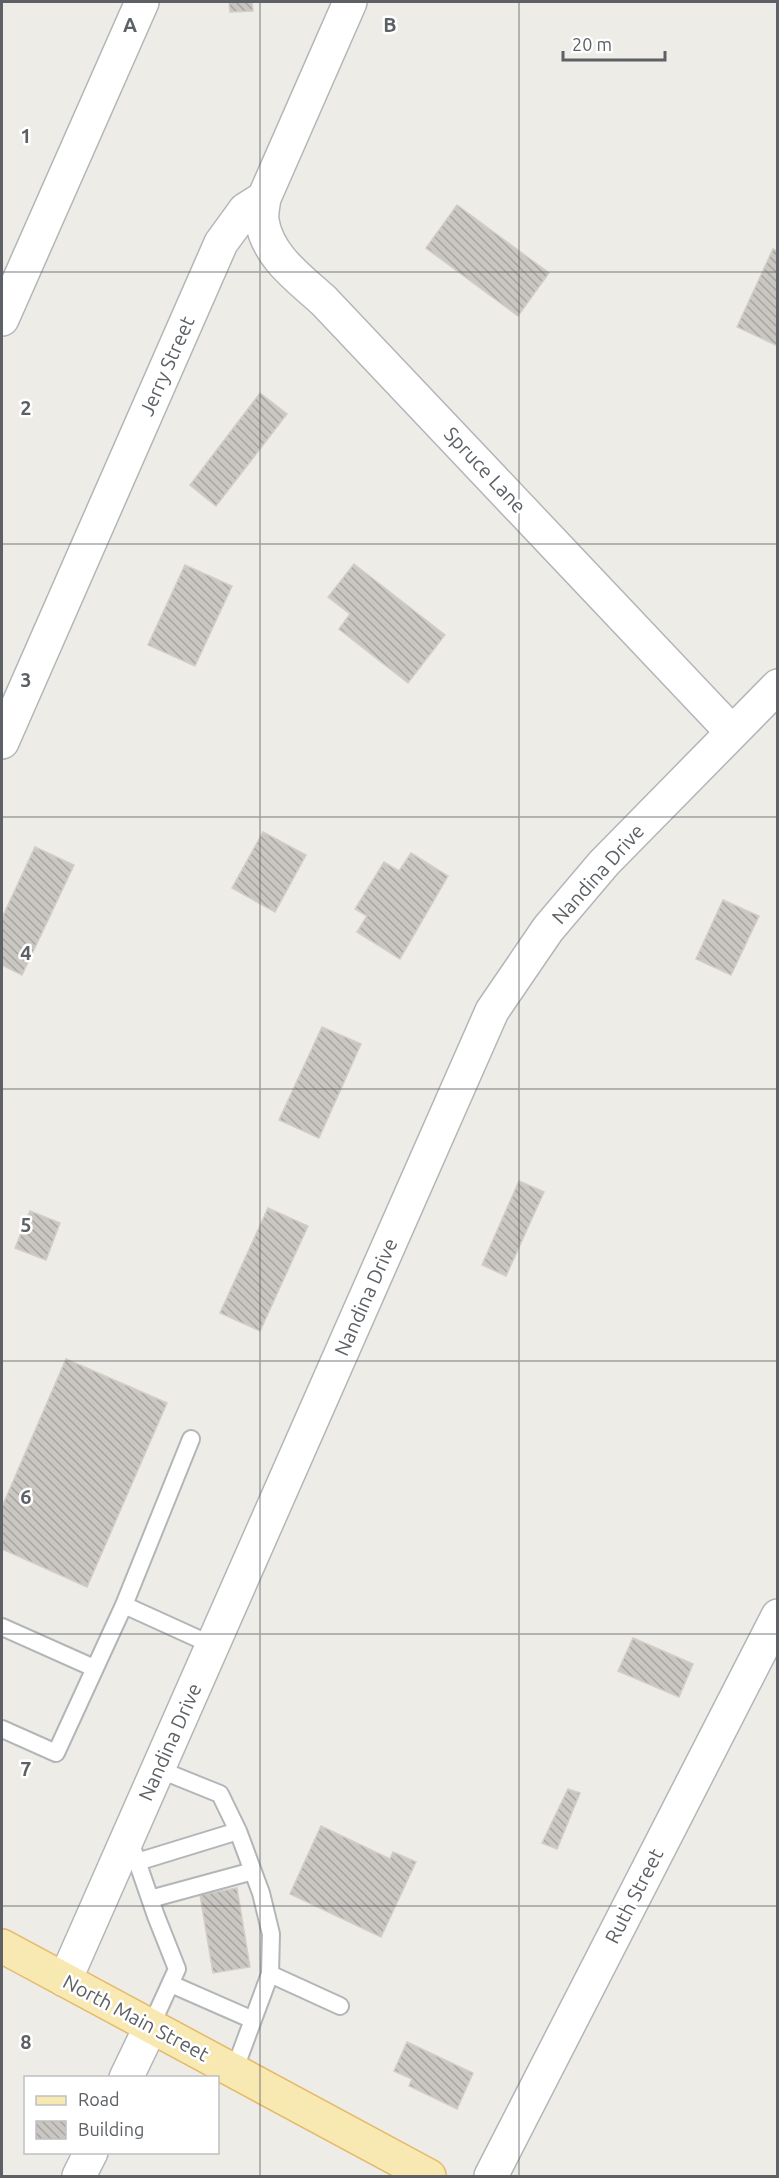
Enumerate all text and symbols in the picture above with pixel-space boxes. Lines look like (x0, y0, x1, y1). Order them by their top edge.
text: A (123, 13, 137, 36)
text: B (383, 13, 397, 36)
scale bar (563, 24, 665, 62)
text: 20 m (572, 34, 612, 54)
text: 1 (20, 124, 32, 147)
street label: Jerry Street (134, 312, 199, 419)
text: 2 (20, 396, 32, 419)
street label: Spruce Lane (440, 422, 531, 517)
text: 3 (20, 668, 32, 691)
street label: Nandina Drive (547, 819, 648, 928)
text: 4 (20, 941, 32, 964)
text: 5 (20, 1213, 32, 1236)
street label: Nandina Drive (329, 1235, 402, 1359)
text: 6 (20, 1485, 32, 1508)
street label: Nandina Drive (133, 1680, 206, 1804)
text: 7 (20, 1757, 32, 1780)
street label: Ruth Street (600, 1844, 667, 1947)
street label: North Main Street (59, 1969, 213, 2066)
text: 8 (20, 2030, 32, 2053)
legend (24, 2076, 219, 2154)
text: Road (78, 2089, 120, 2109)
text: Building (78, 2119, 144, 2139)

